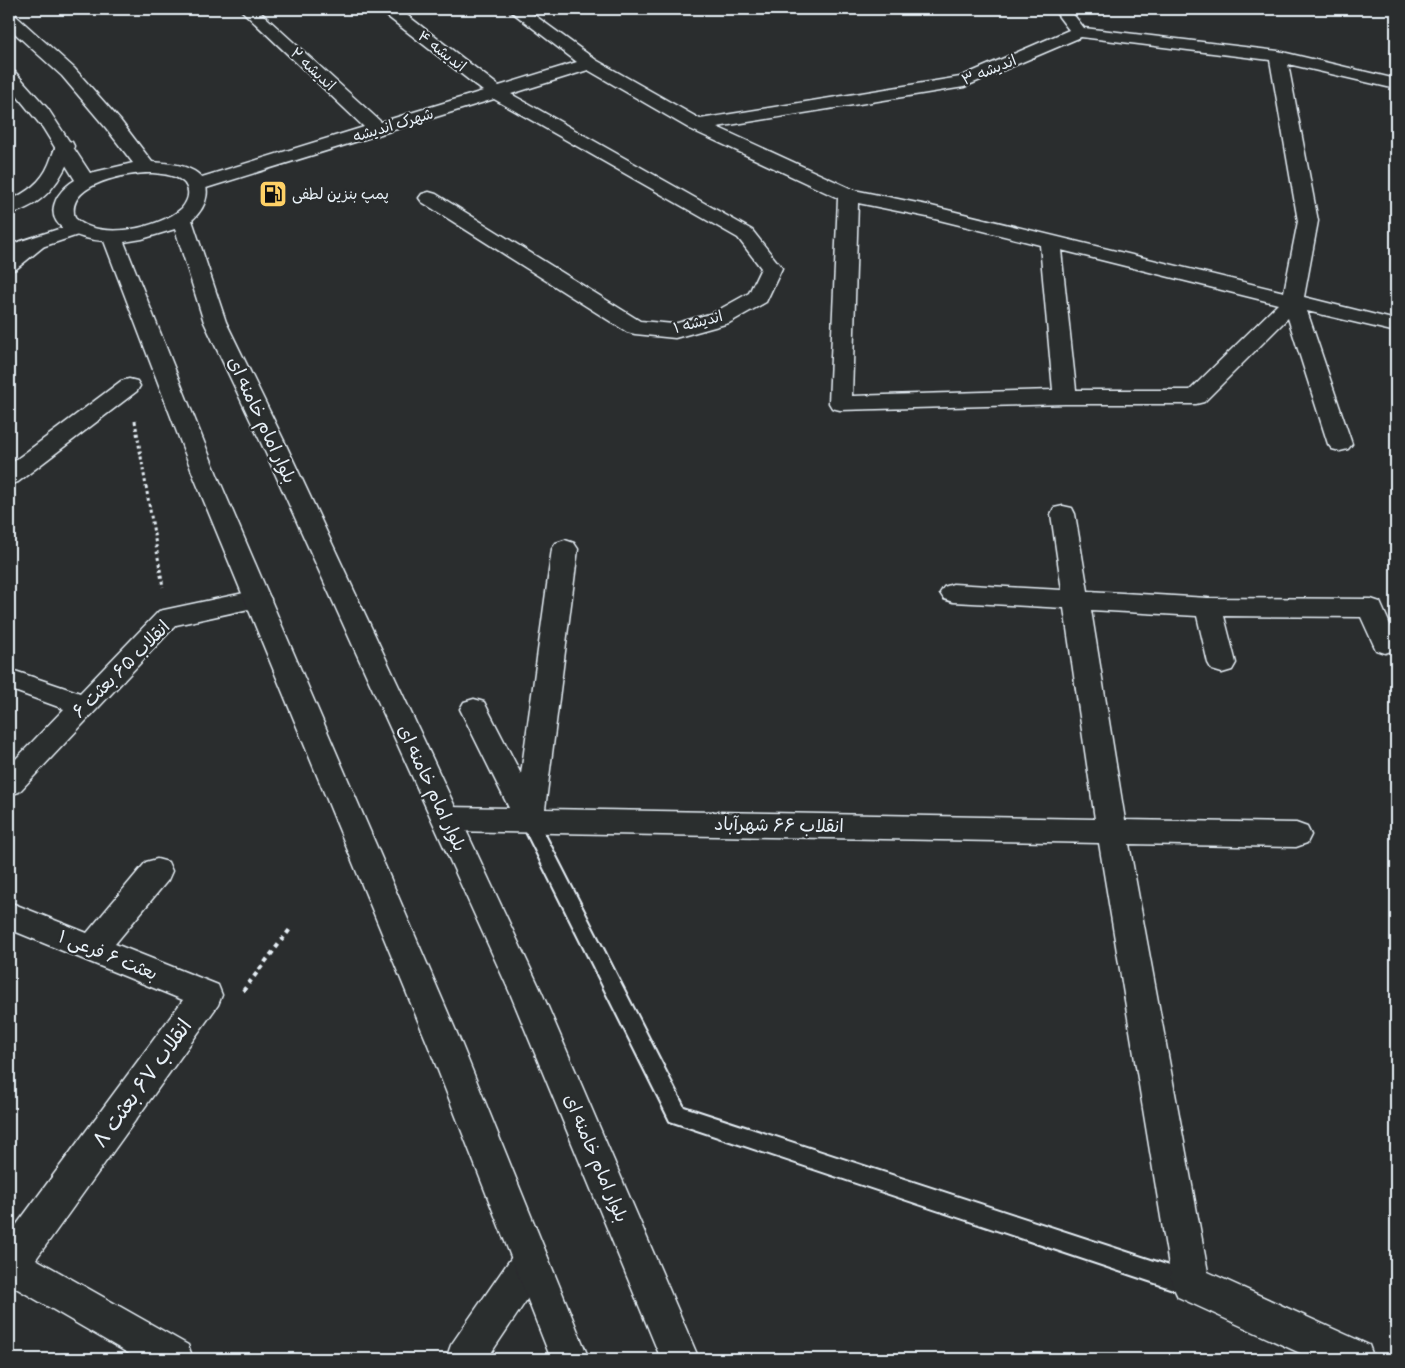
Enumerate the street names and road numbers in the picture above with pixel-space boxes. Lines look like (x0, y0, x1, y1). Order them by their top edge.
street label: اندیشه ۴ (414, 27, 470, 76)
street label: اندیشه ۲ (286, 44, 339, 95)
street label: اندیشه ۳ (959, 51, 1019, 90)
street label: شهرک اندیشه (350, 104, 436, 147)
street label: اندیشه ۱ (671, 307, 725, 338)
street label: بلوار امام خامنه ای (220, 353, 301, 488)
street label: انقلاب ۶۵ بعثت ۶ (68, 616, 174, 722)
street label: بلوار امام خامنه ای (390, 721, 471, 856)
street label: انقلاب ۶۶ شهرآباد (714, 813, 844, 837)
street label: بعثت ۶ فرعی ۱ (55, 925, 161, 985)
street label: انقلاب ۶۷ بعثت ۸ (87, 1014, 197, 1152)
street label: بلوار امام خامنه ای (556, 1090, 633, 1227)

